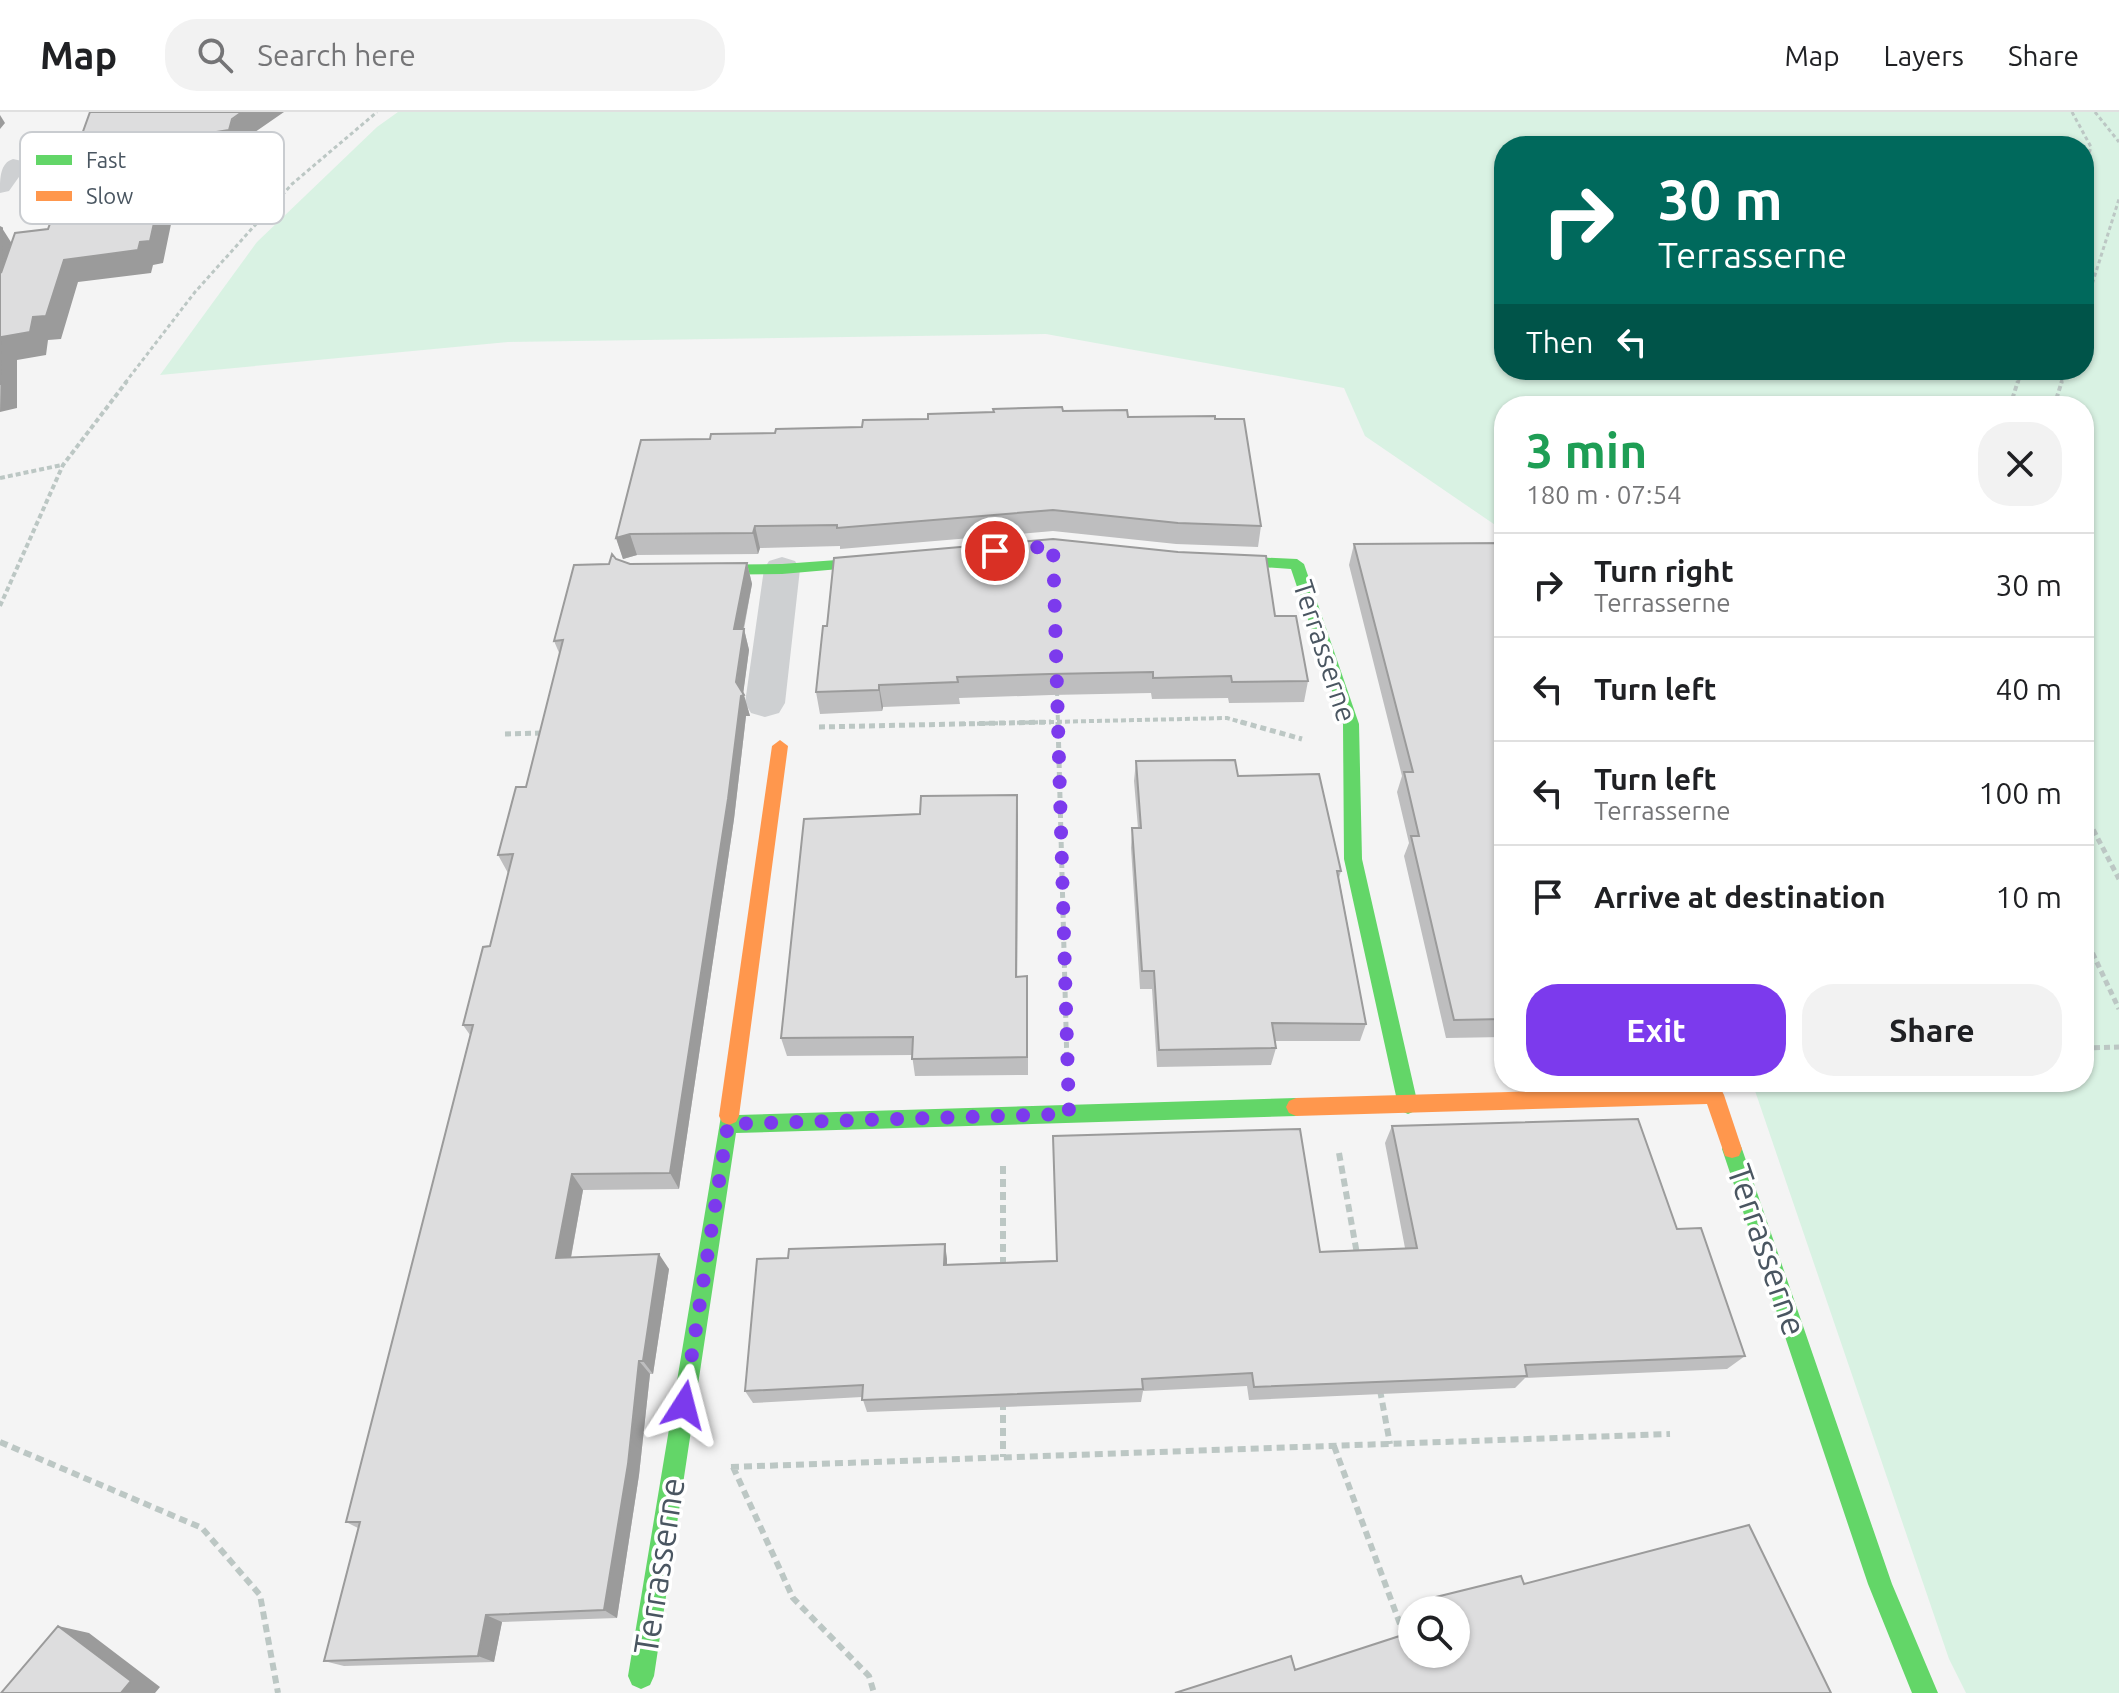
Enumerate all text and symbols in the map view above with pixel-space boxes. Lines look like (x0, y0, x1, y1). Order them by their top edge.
search box (165, 19, 725, 91)
icon: search (193, 33, 237, 77)
text: Map (40, 34, 117, 76)
text: Search here (257, 38, 416, 72)
text: Map (1784, 40, 1840, 71)
text: Layers (1884, 40, 1964, 71)
text: Share (2008, 40, 2079, 71)
legend (20, 132, 284, 224)
text: Fast (86, 147, 127, 172)
icon: right (1526, 168, 1630, 272)
text: 30 m (1658, 168, 1783, 231)
text: Slow (86, 183, 133, 208)
text: Terrasserne (1658, 234, 1847, 275)
icon: left (1610, 320, 1654, 364)
text: Then (1526, 325, 1594, 359)
button: close (1978, 422, 2062, 506)
text: 3 min (1526, 423, 1647, 477)
text: 180 m · 07:54 (1526, 480, 1682, 509)
pin (961, 517, 1029, 585)
icon: arrive (973, 529, 1017, 573)
text: Turn right (1594, 554, 1734, 588)
icon: right (1526, 563, 1570, 607)
text: 30 m (1995, 568, 2062, 602)
street label: Terrasserne (1288, 576, 1363, 726)
text: Terrasserne (1594, 588, 1731, 617)
icon: left (1526, 667, 1570, 711)
text: Turn left (1594, 672, 1716, 706)
text: 40 m (1995, 672, 2062, 706)
text: Turn left (1594, 762, 1716, 796)
icon: left (1526, 771, 1570, 815)
text: 100 m (1978, 776, 2062, 810)
text: Terrasserne (1594, 796, 1731, 825)
icon: arrive (1526, 875, 1570, 919)
text: Arrive at destination (1594, 880, 1886, 914)
text: 10 m (1995, 880, 2062, 914)
button: Exit (1526, 984, 1786, 1076)
button: Share (1802, 984, 2062, 1076)
street label: Terrasserne (1721, 1159, 1815, 1340)
position arrow (642, 1363, 726, 1447)
street label: Terrasserne (625, 1475, 691, 1657)
map controls (1398, 1596, 1470, 1668)
button: search (1398, 1596, 1470, 1668)

